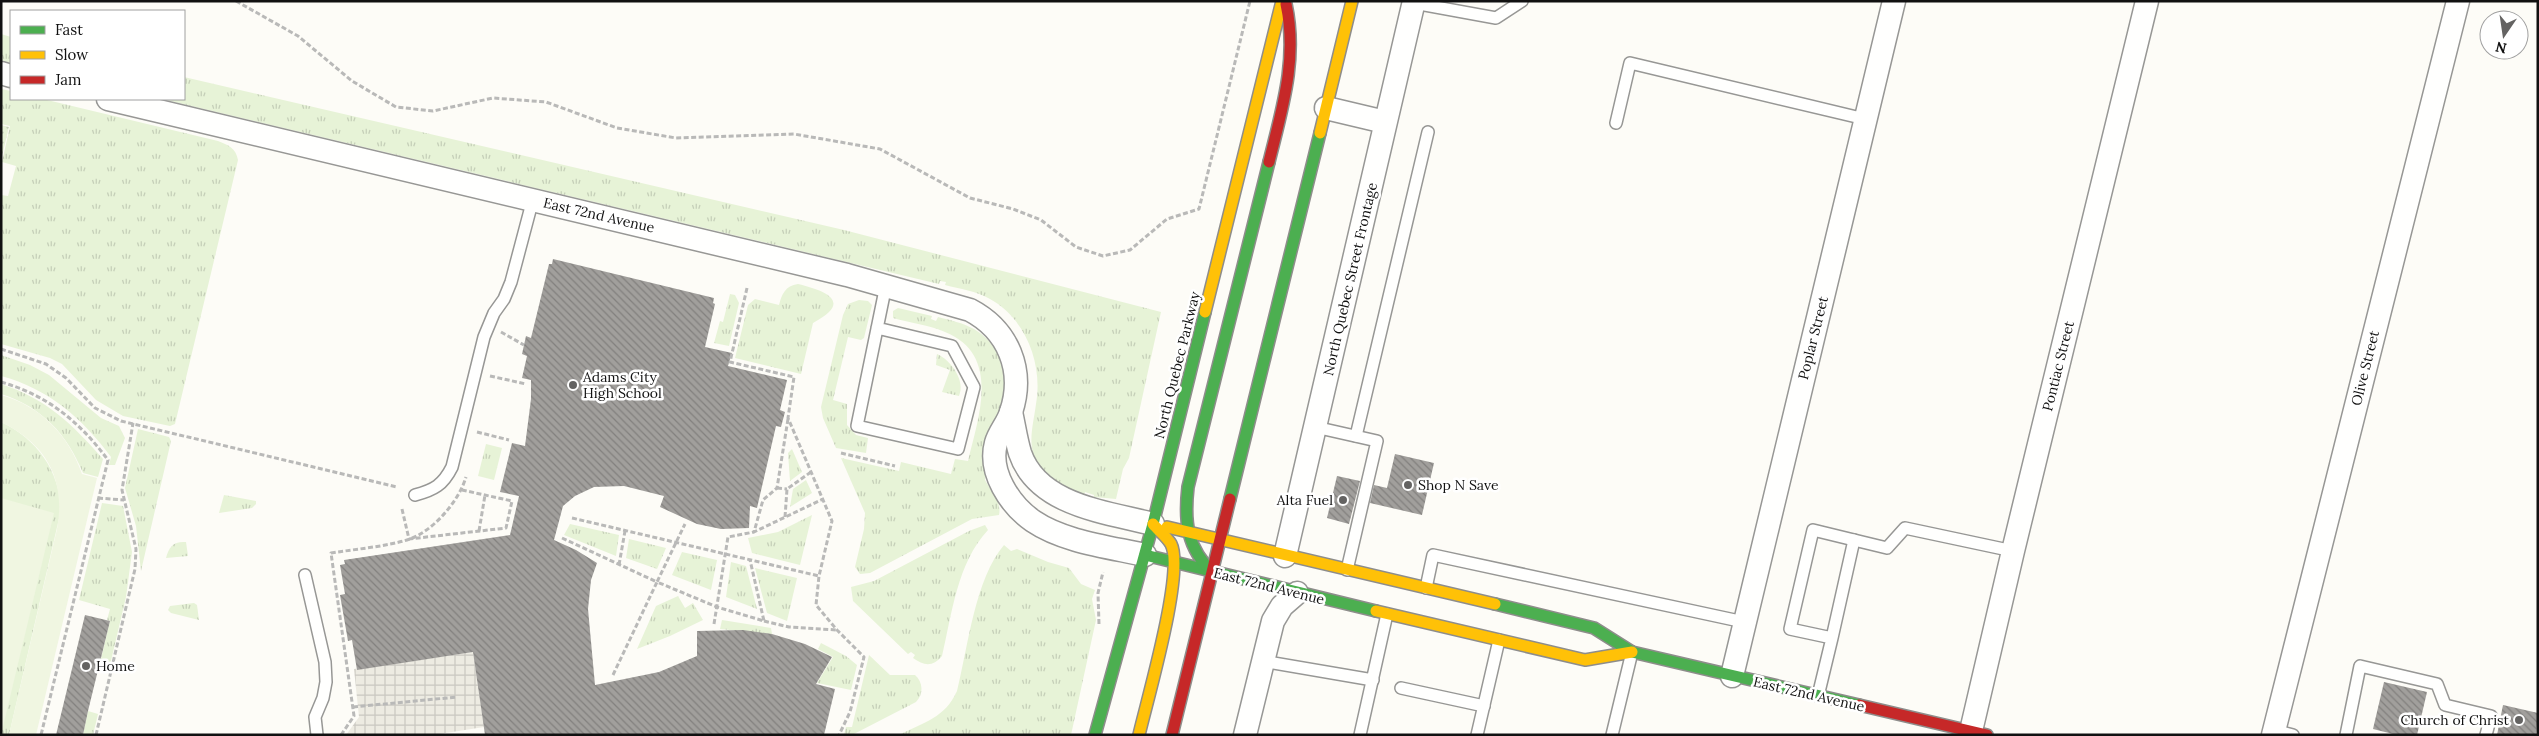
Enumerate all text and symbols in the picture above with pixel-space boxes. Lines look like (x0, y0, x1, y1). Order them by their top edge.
legend (10, 10, 185, 100)
north arrow (2479, 10, 2529, 60)
text: Fast (55, 20, 83, 39)
text: N (2494, 38, 2508, 58)
text: Slow (55, 45, 88, 64)
text: Jam (54, 70, 82, 89)
street label: North Quebec Street Frontage (1319, 180, 1381, 377)
street label: East 72nd Avenue (542, 193, 657, 237)
street label: North Quebec Parkway (1150, 289, 1204, 440)
street label: Poplar Street (1794, 294, 1832, 382)
street label: Pontiac Street (2038, 318, 2078, 413)
street label: Olive Street (2347, 328, 2383, 407)
place label: Adams City High School (582, 368, 662, 402)
marker: Adams City High School (567, 379, 579, 391)
place label: Shop N Save (1418, 476, 1499, 494)
marker: Shop N Save (1402, 479, 1414, 491)
place label: Alta Fuel (1276, 491, 1333, 509)
marker: Alta Fuel (1337, 494, 1349, 506)
street label: East 72nd Avenue (1212, 564, 1327, 609)
place label: Home (96, 657, 135, 675)
marker: Home (80, 660, 92, 672)
street label: East 72nd Avenue (1752, 672, 1867, 716)
place label: Church of Christ (2400, 711, 2510, 729)
marker: Church of Christ (2513, 714, 2525, 726)

